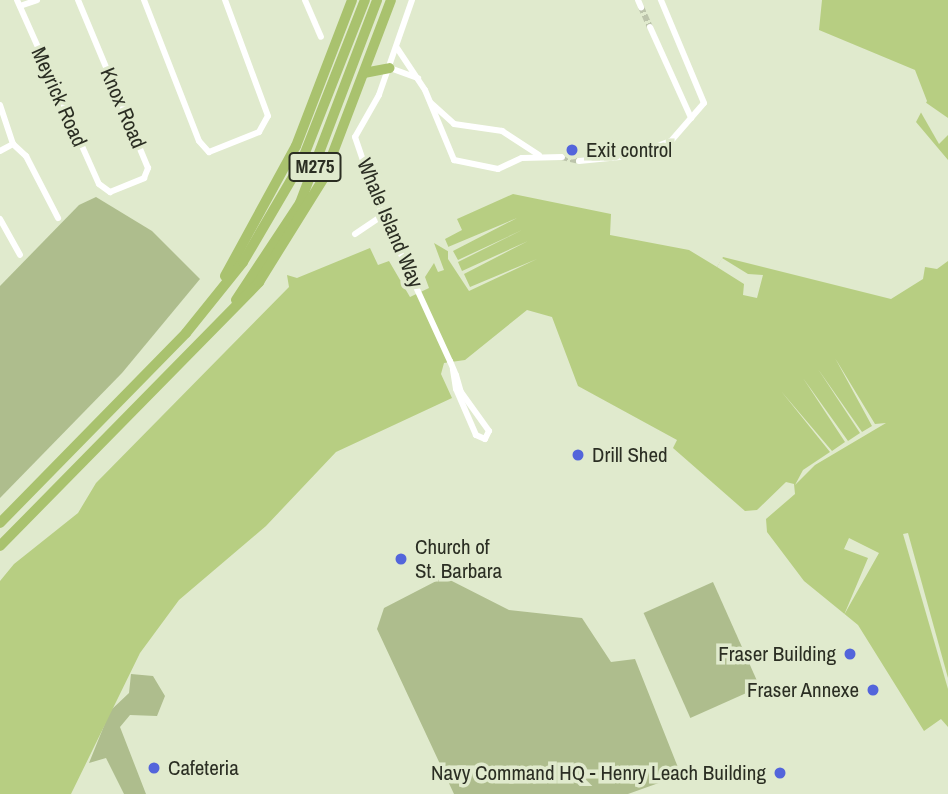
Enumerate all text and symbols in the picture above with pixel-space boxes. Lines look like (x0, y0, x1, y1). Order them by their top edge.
street label: Meyrick Road (26, 43, 92, 151)
street label: Knox Road (95, 64, 151, 152)
place label: Exit control (586, 137, 672, 163)
marker: Exit control (564, 142, 580, 158)
road number: M275 (287, 152, 343, 182)
street label: Whale Island Way (351, 154, 429, 292)
place label: Drill Shed (592, 442, 668, 468)
marker: Drill Shed (570, 447, 586, 463)
place label: Church of St. Barbara (415, 534, 502, 584)
marker: Church of St. Barbara (393, 551, 409, 567)
place label: Fraser Building (718, 641, 836, 667)
marker: Fraser Building (842, 646, 858, 662)
place label: Fraser Annexe (746, 677, 859, 703)
marker: Fraser Annexe (865, 682, 881, 698)
place label: Cafeteria (168, 755, 239, 781)
marker: Cafeteria (146, 760, 162, 776)
place label: Navy Command HQ - Henry Leach Building (431, 760, 766, 786)
marker: Navy Command HQ - Henry Leach Building (772, 765, 788, 781)

